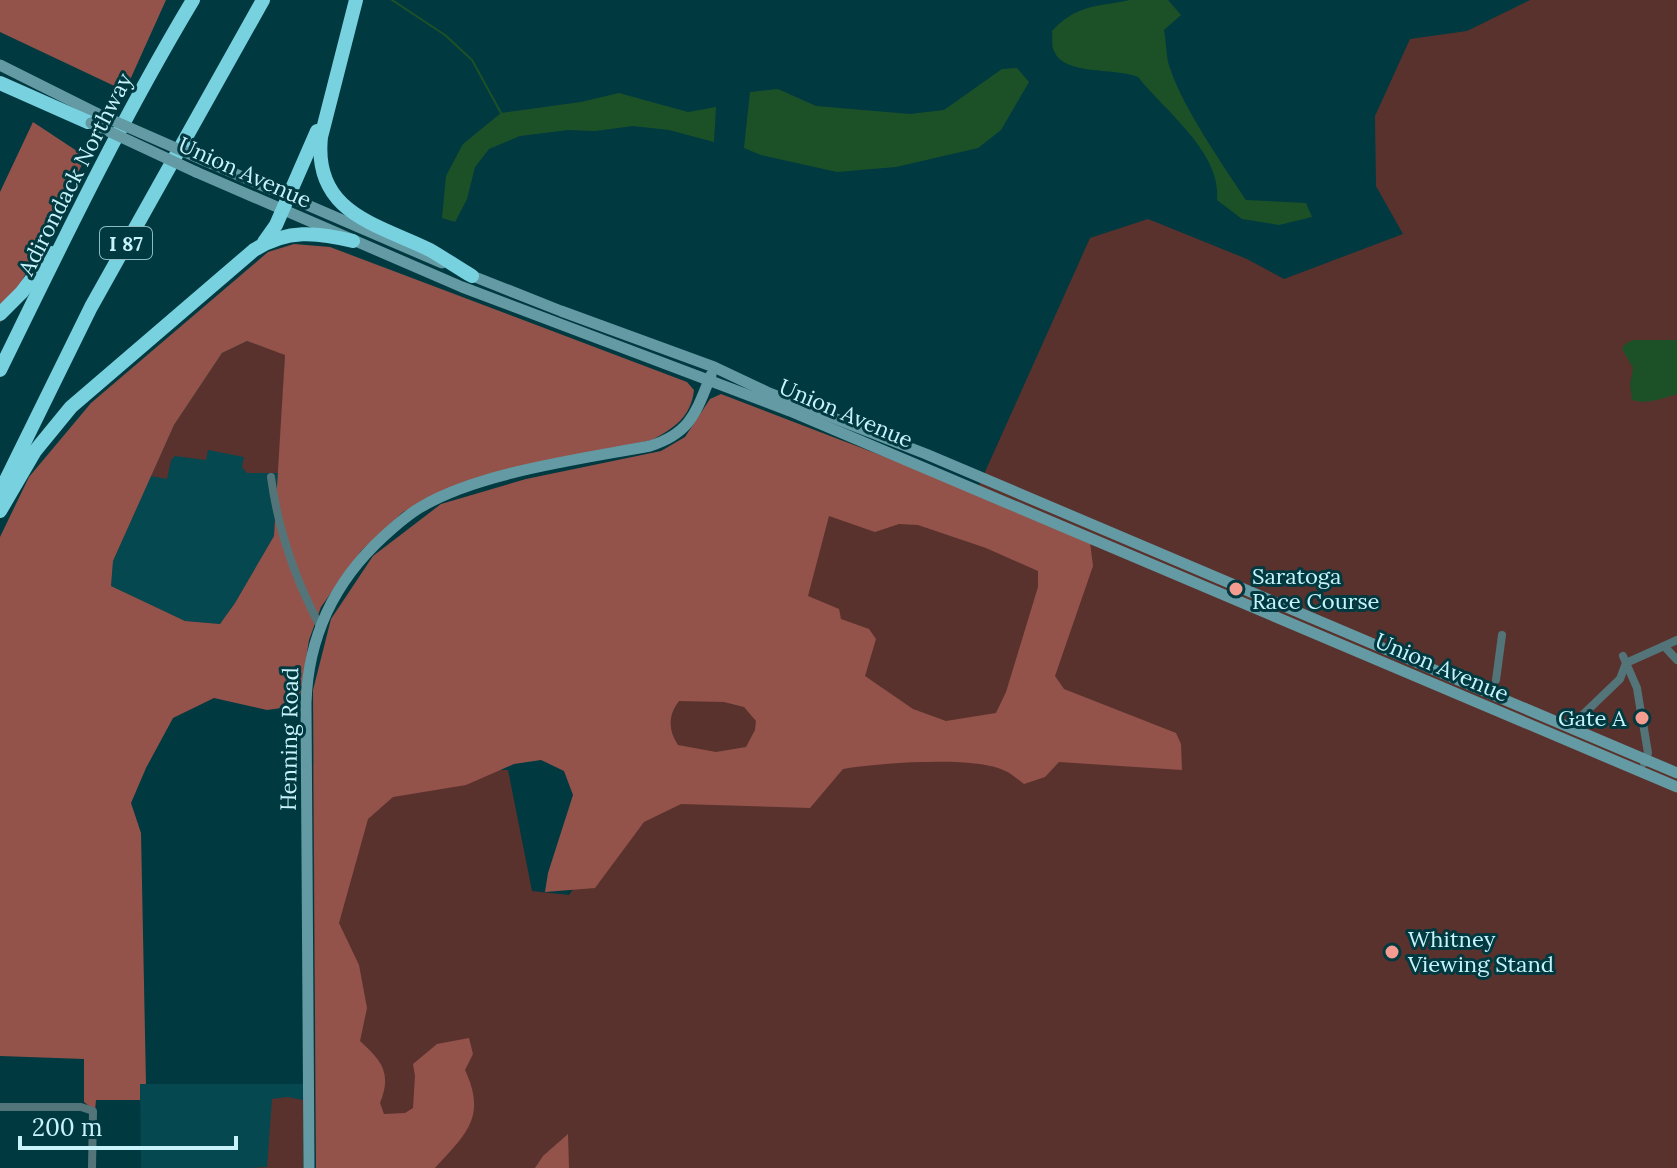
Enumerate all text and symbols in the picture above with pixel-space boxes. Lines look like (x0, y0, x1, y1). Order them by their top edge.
street label: Adirondack Northway (11, 68, 138, 281)
street label: Union Avenue (174, 130, 316, 214)
road number: I 87 (100, 227, 152, 259)
street label: Union Avenue (775, 372, 917, 454)
place label: Saratoga Race Course (1252, 562, 1380, 615)
marker: Saratoga Race Course (1227, 580, 1245, 598)
street label: Union Avenue (1371, 626, 1513, 708)
street label: Henning Road (274, 667, 304, 811)
place label: Gate A (1558, 704, 1627, 732)
marker: Gate A (1633, 709, 1651, 727)
place label: Whitney Viewing Stand (1407, 925, 1554, 978)
marker: Whitney Viewing Stand (1383, 943, 1401, 961)
scale bar (20, 1100, 236, 1150)
text: 200 m (32, 1112, 102, 1143)

